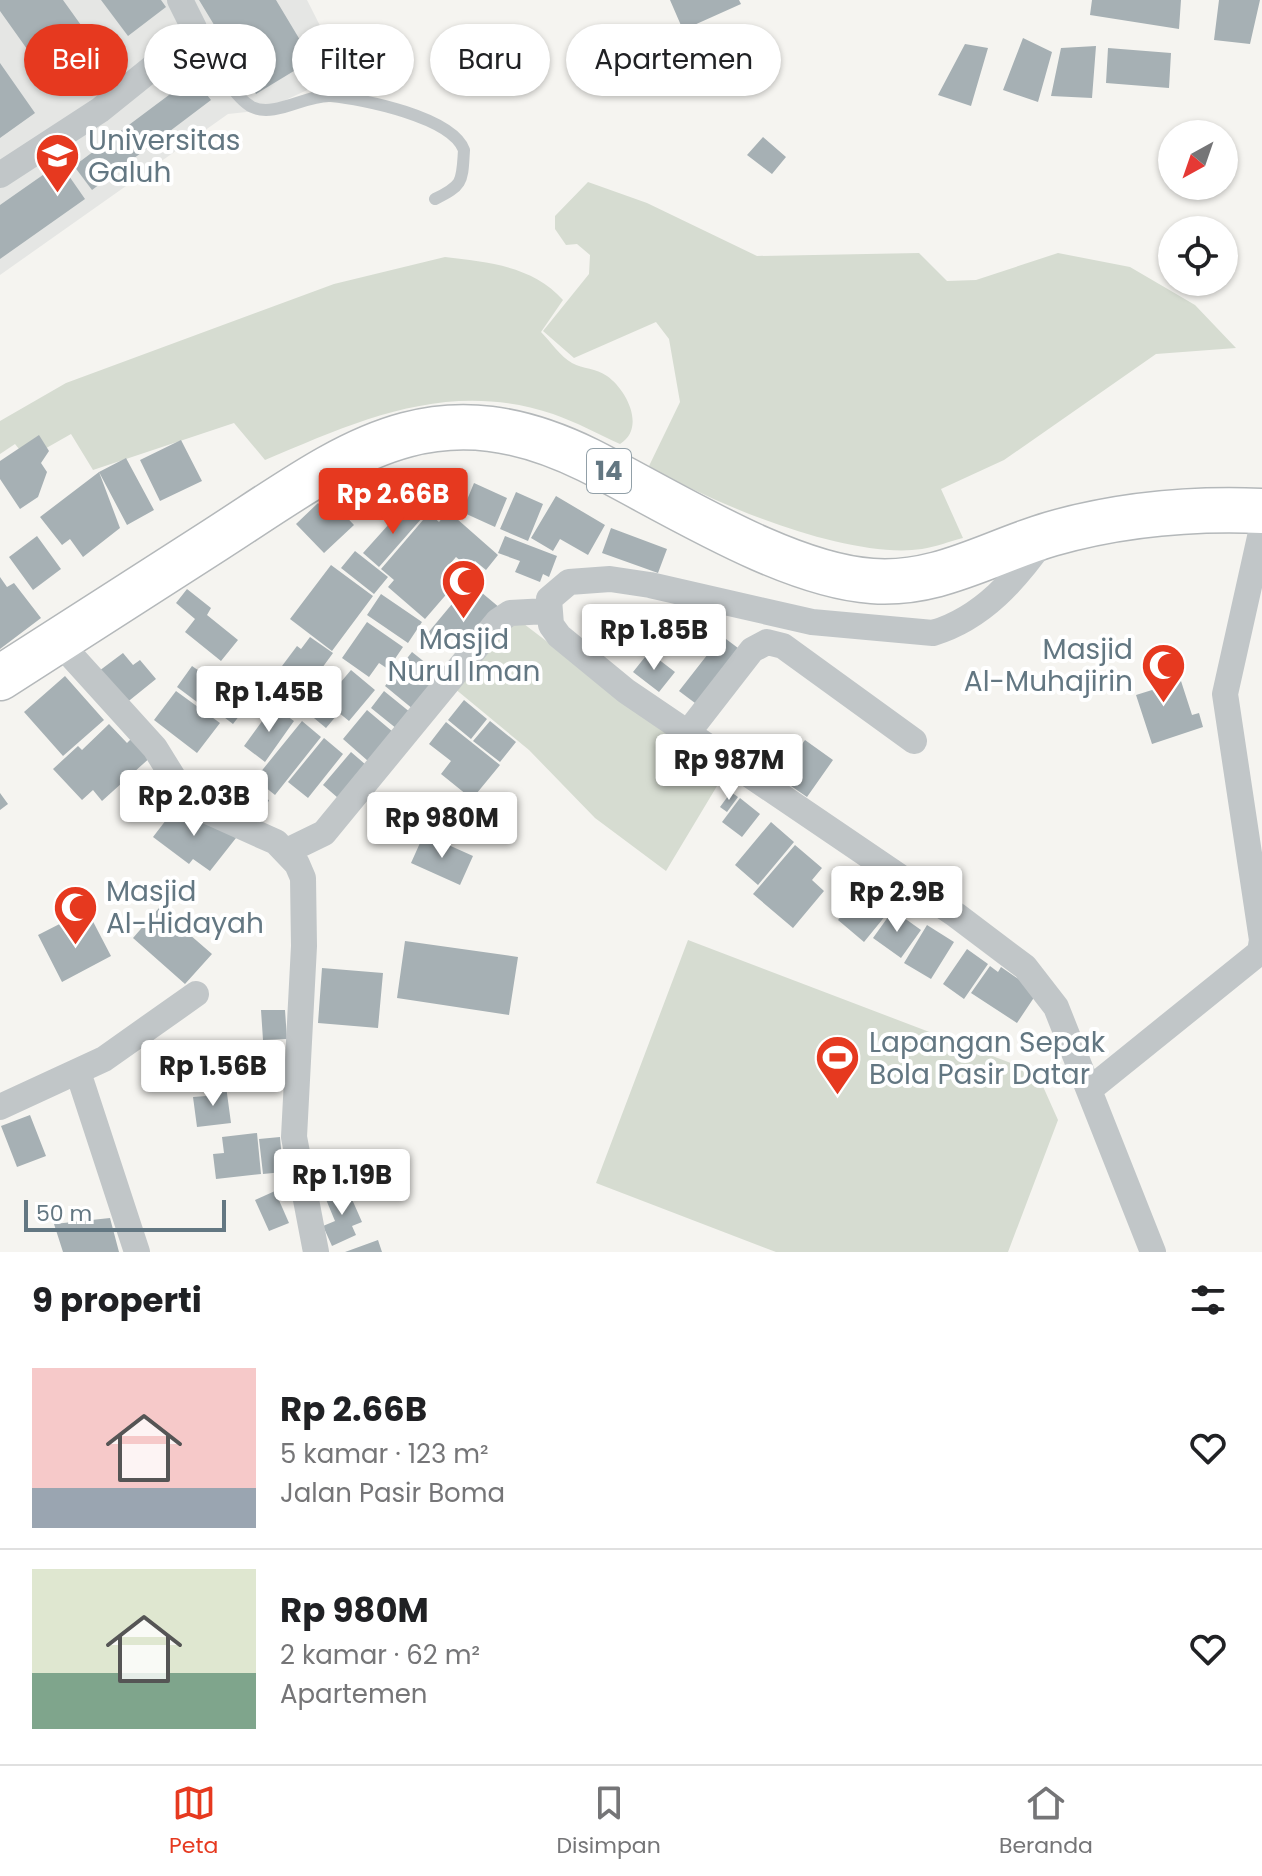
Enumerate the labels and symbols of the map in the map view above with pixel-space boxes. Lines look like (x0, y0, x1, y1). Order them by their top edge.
north arrow (1158, 120, 1238, 200)
place label: Universitas Galuh (88, 121, 240, 192)
school or university icon: Universitas Galuh (33, 132, 81, 195)
road number: 14 (587, 449, 631, 493)
pin: Rp 2.66B (310, 468, 476, 536)
mosque icon: Masjid Nurul Iman (440, 558, 488, 621)
pin: Rp 1.85B (571, 604, 737, 672)
place label: Masjid Nurul Iman (388, 620, 540, 691)
place label: Masjid Al-Muhajirin (964, 630, 1133, 701)
mosque icon: Masjid Al-Muhajirin (1140, 641, 1188, 704)
pin: Rp 1.45B (186, 666, 352, 734)
pin: Rp 987M (655, 734, 803, 802)
pin: Rp 2.03B (111, 770, 277, 838)
pin: Rp 980M (368, 792, 516, 860)
pin: Rp 2.9B (823, 866, 971, 934)
place label: Masjid Al-Hidayah (106, 872, 264, 943)
mosque icon: Masjid Al-Hidayah (51, 883, 99, 946)
place label: Lapangan Sepak Bola Pasir Datar (869, 1023, 1106, 1094)
sports icon: Lapangan Sepak Bola Pasir Datar (814, 1034, 862, 1097)
pin: Rp 1.56B (130, 1040, 296, 1108)
pin: Rp 1.19B (259, 1149, 425, 1217)
scale bar (24, 1196, 226, 1232)

